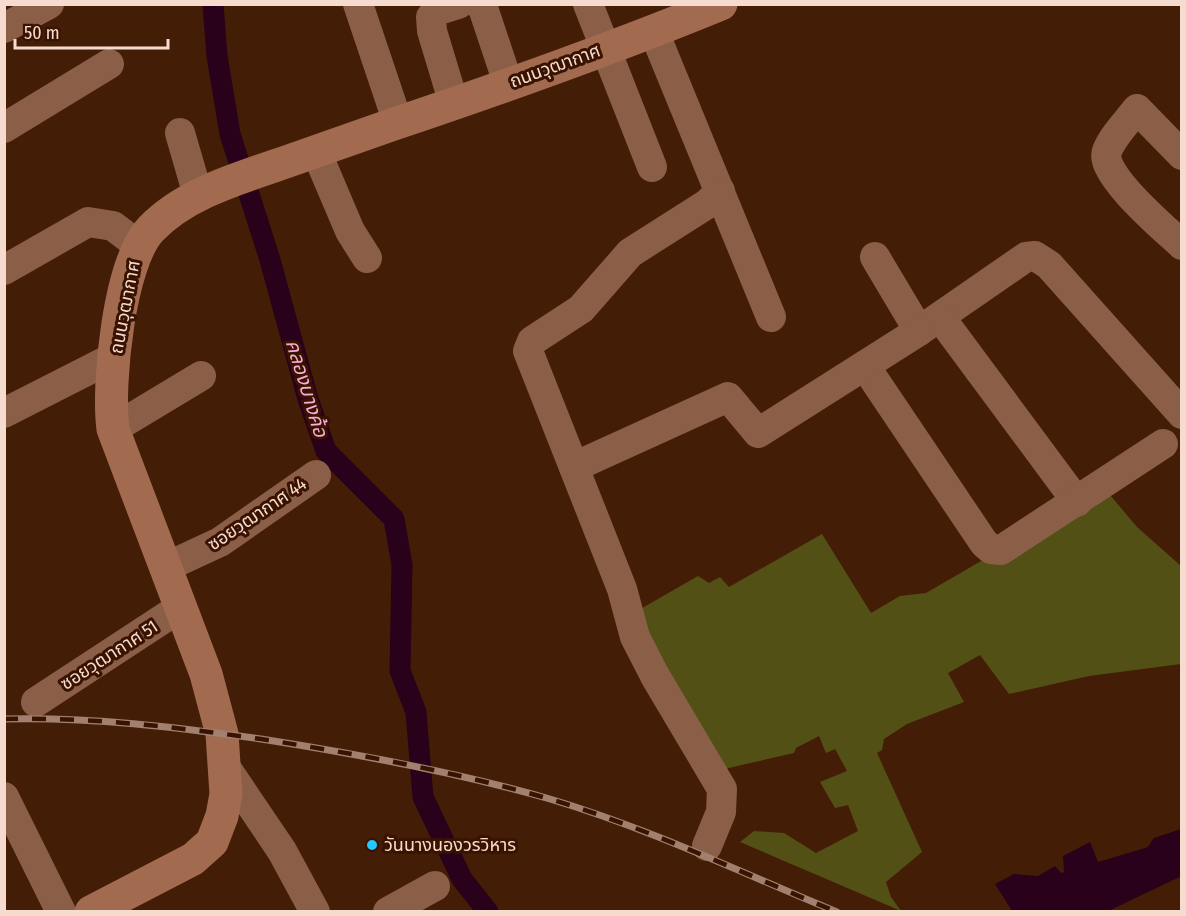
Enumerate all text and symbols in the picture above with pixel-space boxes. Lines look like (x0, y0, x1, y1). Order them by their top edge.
scale bar (15, 12, 168, 50)
text: 50 m (24, 22, 60, 44)
street label: ถนนวุฒากาศ (507, 39, 603, 93)
street label: ถนนวุฒากาศ (105, 258, 145, 356)
water label: คลองบางค้อ (281, 336, 334, 441)
street label: ซอยวุฒากาศ 44 (203, 473, 311, 555)
street label: ซอยวุฒากาศ 51 (56, 615, 162, 695)
place label: วันนางนองวรวิหาร (384, 834, 516, 856)
marker: วันนางนองวรวิหาร (365, 838, 379, 852)

